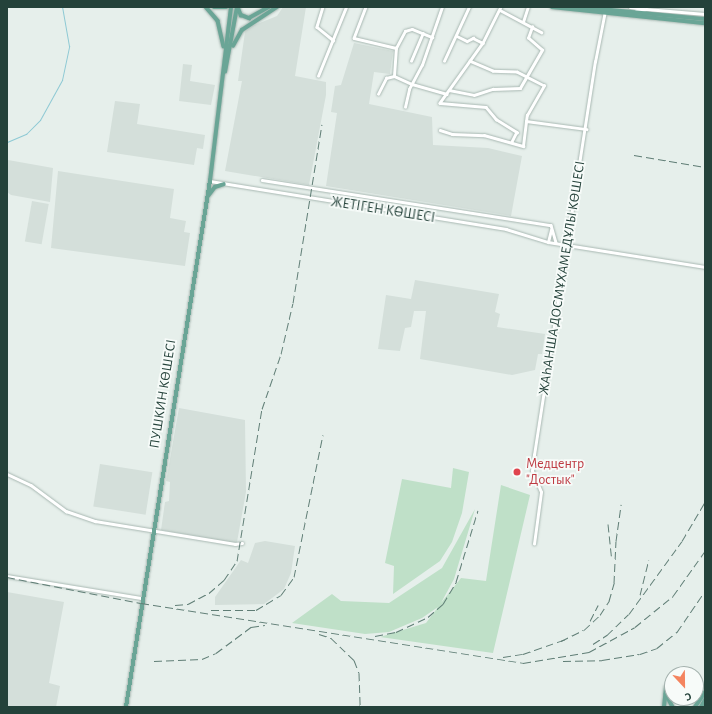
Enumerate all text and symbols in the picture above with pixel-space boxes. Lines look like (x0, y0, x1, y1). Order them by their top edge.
street label: ЖАҺАНША ДОСМҰХАМЕДҰЛЫ КӨШЕСІ (535, 160, 589, 396)
street label: ЖЕТІГЕН КӨШЕСІ (330, 193, 436, 227)
street label: ПУШКИН КӨШЕСІ (146, 338, 180, 450)
place label: Медцентр "Достык" (526, 456, 584, 488)
marker: Медцентр "Достык" (511, 466, 523, 478)
north arrow (664, 666, 704, 706)
text: С (683, 690, 693, 703)

